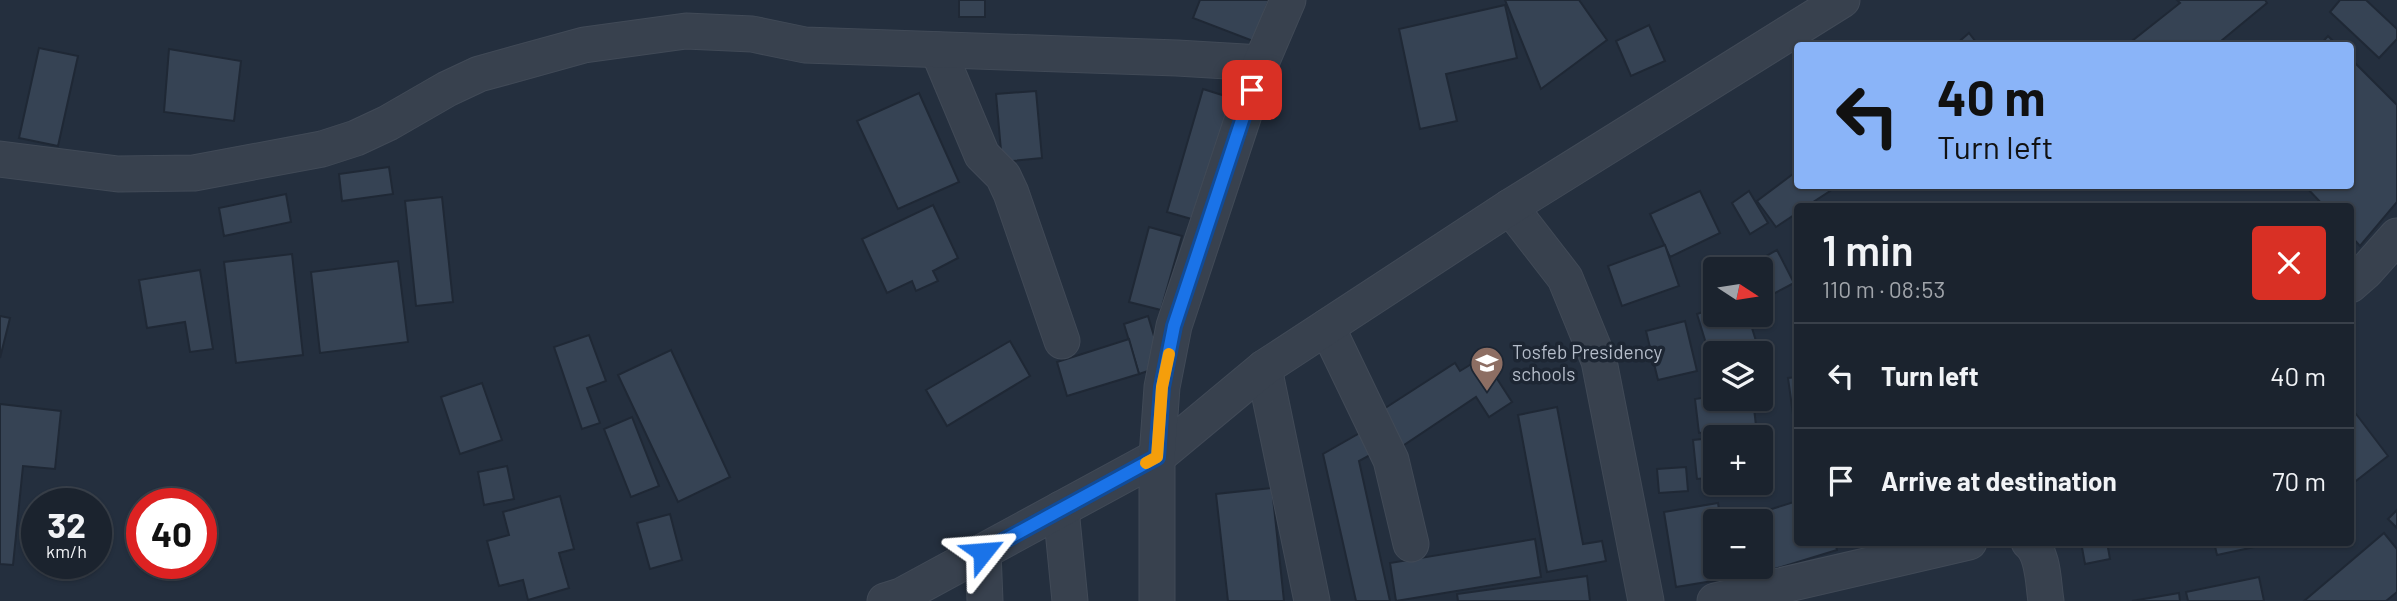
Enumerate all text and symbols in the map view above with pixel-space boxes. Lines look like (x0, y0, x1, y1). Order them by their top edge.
pin (1222, 60, 1282, 120)
text: 40 m (1937, 67, 2045, 126)
icon: left (1822, 70, 1913, 161)
icon: arrive (1233, 71, 1271, 109)
text: Turn left (1937, 127, 2054, 165)
text: 1 min (1822, 224, 1914, 274)
button: close (2252, 226, 2326, 300)
north arrow (1703, 257, 1773, 327)
map controls (1703, 257, 1773, 579)
text: 110 m · 08:53 (1822, 275, 1945, 303)
place label: Tosfeb Presidency schools (1512, 340, 1663, 385)
button: layers (1703, 341, 1773, 411)
school or university icon: Tosfeb Presidency schools (1468, 344, 1506, 393)
icon: left (1822, 357, 1860, 395)
text: Turn left (1881, 360, 1979, 391)
text: 40 m (2270, 360, 2326, 391)
button: + (1703, 425, 1773, 495)
icon: arrive (1822, 462, 1860, 500)
text: Arrive at destination (1881, 465, 2117, 496)
text: 70 m (2272, 465, 2326, 496)
speed limit sign: 40 (126, 488, 217, 579)
text: 32 (47, 503, 86, 545)
button: − (1703, 509, 1773, 579)
position arrow (946, 515, 1020, 589)
text: km/h (46, 540, 87, 562)

